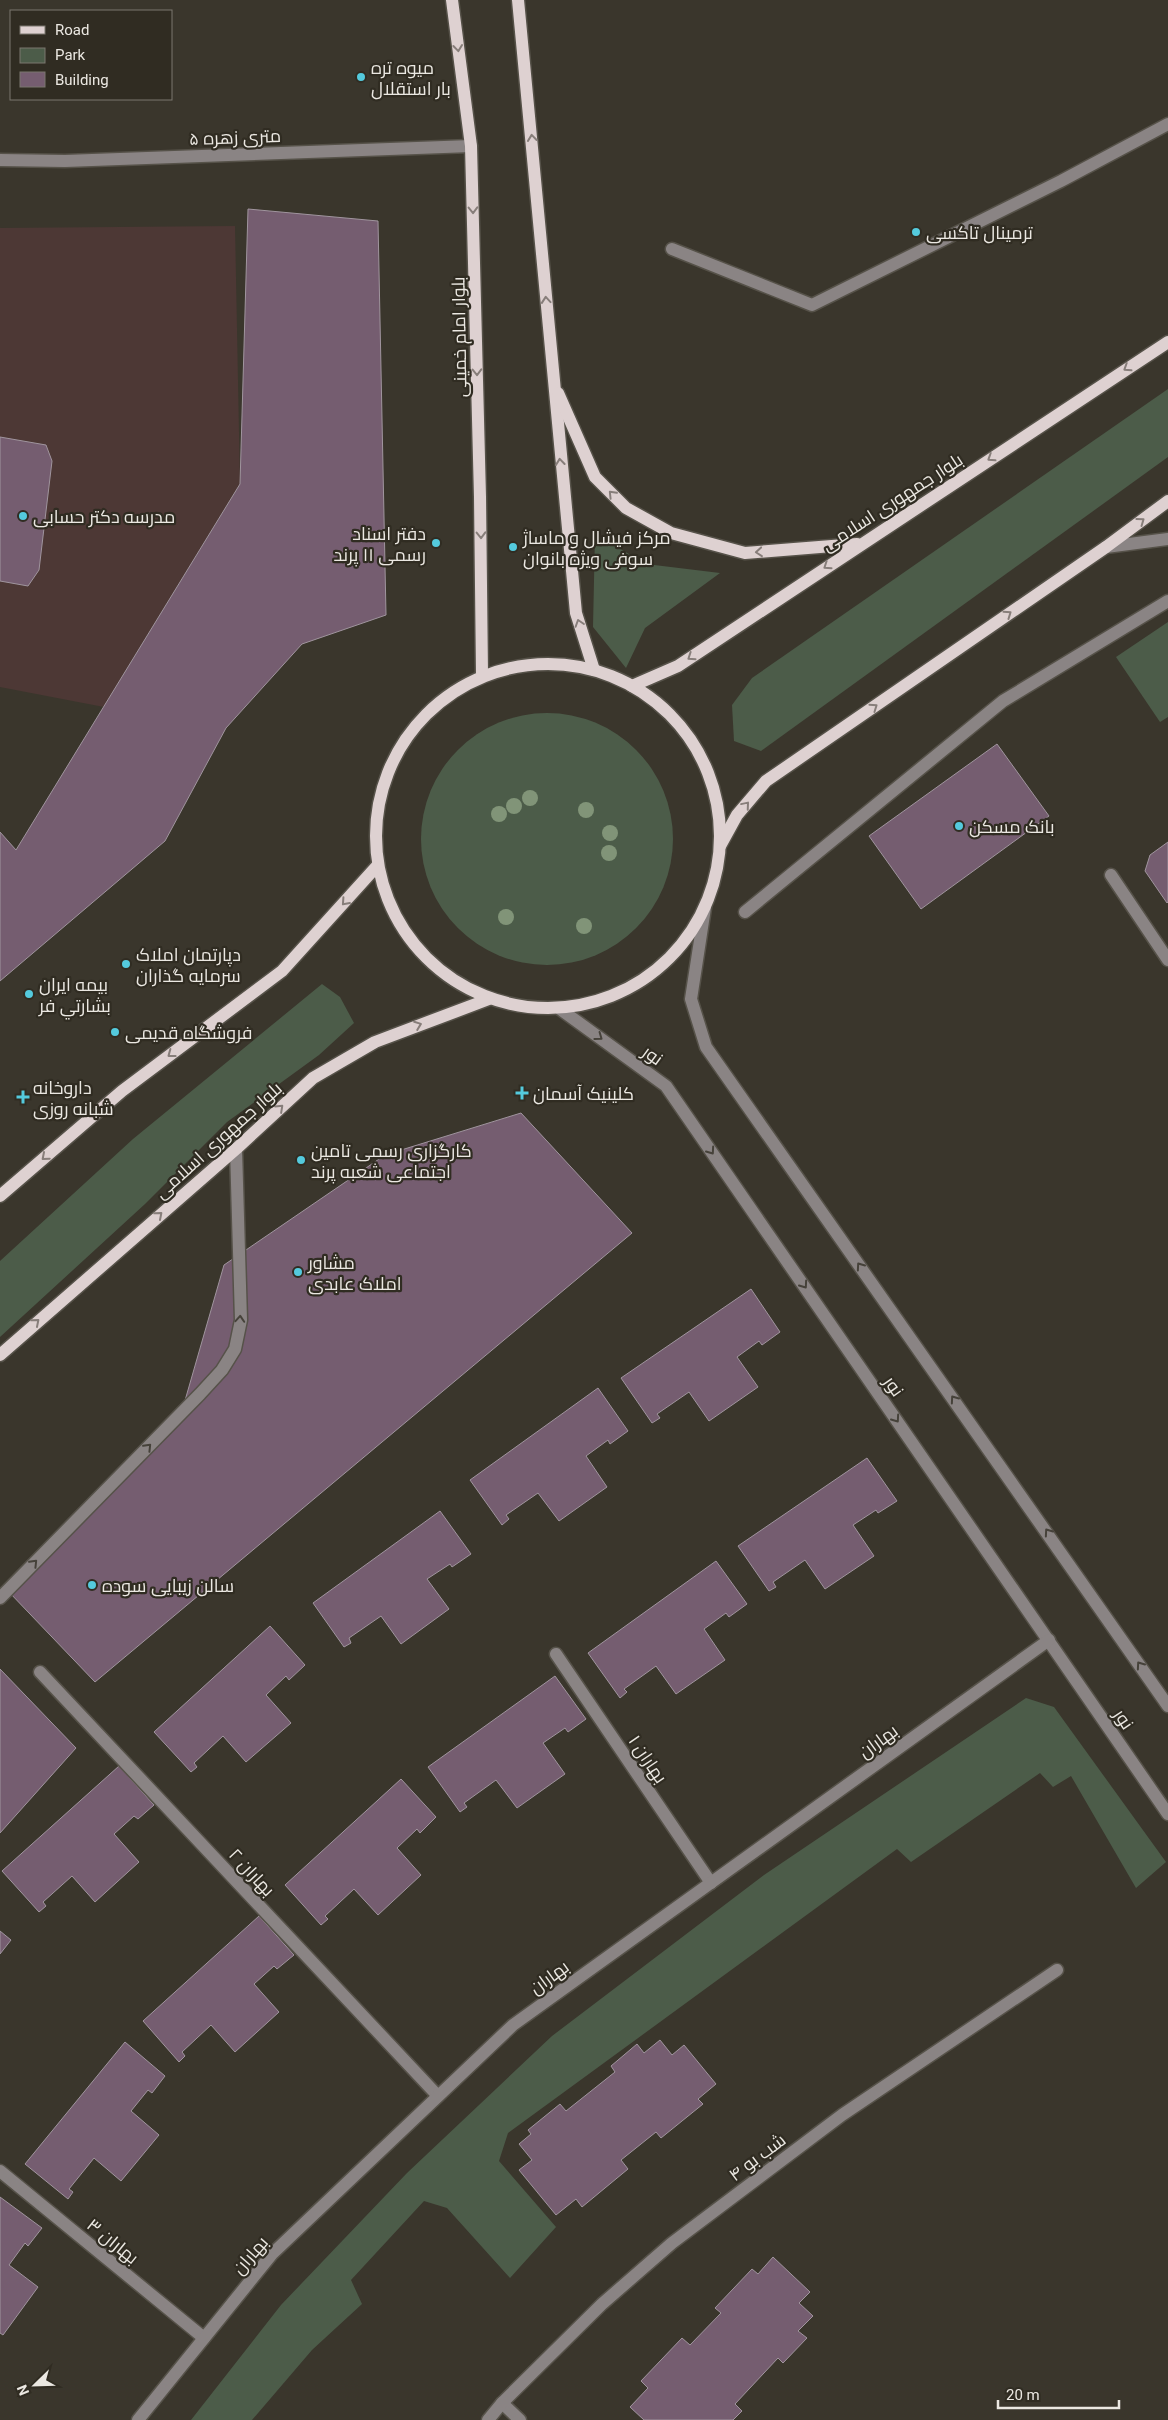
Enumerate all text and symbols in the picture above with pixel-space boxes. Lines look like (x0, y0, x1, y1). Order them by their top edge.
legend (10, 10, 172, 100)
text: Road (55, 21, 89, 39)
one-way arrow (453, 44, 463, 53)
text: Park (55, 46, 86, 64)
place label: میوه تره بار استقلال (371, 57, 451, 100)
text: Building (55, 71, 109, 89)
marker: میوه تره بار استقلال (355, 71, 367, 83)
street label: ۵ متری زهره (189, 125, 281, 150)
one-way arrow (527, 134, 538, 142)
one-way arrow (468, 206, 478, 214)
place label: ترمینال تاکسی (926, 222, 1033, 244)
marker: ترمینال تاکسی (910, 226, 922, 238)
street label: بلوار امام خمینی (447, 276, 473, 398)
one-way arrow (541, 296, 552, 304)
one-way arrow (1124, 362, 1133, 372)
one-way arrow (472, 369, 482, 377)
street label: بلوار جمهوری اسلامی (818, 449, 967, 556)
one-way arrow (988, 451, 997, 461)
one-way arrow (555, 458, 566, 466)
one-way arrow (608, 491, 617, 500)
place label: مدرسه دکتر حسابی (33, 506, 175, 528)
marker: مدرسه دکتر حسابی (17, 510, 29, 522)
one-way arrow (1135, 518, 1145, 527)
place label: دفتر اسناد رسمی ۱۱ پرند (334, 523, 426, 567)
place label: مرکز فیشال و ماساژ سوفی ویژه بانوان (522, 527, 671, 570)
one-way arrow (475, 531, 486, 539)
marker: دفتر اسناد رسمی ۱۱ پرند (430, 537, 442, 549)
marker: مرکز فیشال و ماساژ سوفی ویژه بانوان (507, 541, 519, 553)
one-way arrow (755, 547, 763, 558)
one-way arrow (823, 560, 832, 570)
one-way arrow (1002, 611, 1012, 620)
one-way arrow (575, 619, 585, 628)
one-way arrow (688, 650, 697, 660)
one-way arrow (869, 703, 878, 713)
one-way arrow (740, 801, 749, 810)
place label: بانک مسکن (969, 816, 1055, 838)
marker: بانک مسکن (953, 820, 965, 832)
one-way arrow (342, 896, 351, 905)
place label: دپارتمان املاک سرمایه گذاران (136, 944, 241, 987)
marker: دپارتمان املاک سرمایه گذاران (120, 958, 132, 970)
place label: بيمه ايران بشارتي فر (38, 974, 111, 1020)
marker: بيمه ايران بشارتي فر (23, 988, 35, 1000)
one-way arrow (414, 1021, 422, 1031)
place label: فروشگاه قدیمی (125, 1022, 252, 1044)
marker: فروشگاه قدیمی (109, 1026, 121, 1038)
one-way arrow (593, 1031, 603, 1040)
street label: نور (637, 1040, 667, 1070)
one-way arrow (168, 1049, 177, 1057)
place label: داروخانه شبانه روزی (33, 1077, 114, 1120)
street label: بلوار جمهوری اسلامی (150, 1077, 287, 1203)
place label: کلینیک آسمان (533, 1083, 634, 1105)
marker: کلینیک آسمان (515, 1086, 529, 1100)
marker: داروخانه شبانه روزی (17, 1091, 29, 1103)
one-way arrow (275, 1105, 284, 1114)
place label: کارگزاری رسمی تامین اجتماعی شعبه پرند (311, 1140, 472, 1184)
one-way arrow (705, 1146, 714, 1155)
one-way arrow (42, 1152, 51, 1161)
marker: کارگزاری رسمی تامین اجتماعی شعبه پرند (295, 1154, 307, 1166)
one-way arrow (153, 1212, 162, 1221)
place label: مشاور املاک عابدی (307, 1252, 402, 1295)
one-way arrow (857, 1263, 866, 1272)
marker: مشاور املاک عابدی (292, 1266, 304, 1278)
one-way arrow (798, 1279, 807, 1289)
one-way arrow (235, 1314, 246, 1322)
one-way arrow (30, 1318, 39, 1327)
street label: نور (878, 1371, 908, 1401)
one-way arrow (951, 1395, 960, 1405)
one-way arrow (890, 1413, 899, 1423)
one-way arrow (142, 1444, 151, 1453)
one-way arrow (1045, 1528, 1054, 1538)
one-way arrow (28, 1560, 37, 1569)
place label: سالن زیبایی سوده (102, 1575, 234, 1597)
marker: سالن زیبایی سوده (86, 1579, 98, 1591)
one-way arrow (1137, 1662, 1146, 1671)
street label: نور (1108, 1704, 1138, 1734)
street label: بهاران (854, 1720, 902, 1763)
street label: بهاران ۱ (623, 1731, 672, 1788)
street label: بهاران ۲ (224, 1844, 279, 1901)
street label: بهاران (525, 1956, 573, 1999)
street label: شب بو ۴ (724, 2129, 790, 2186)
street label: بهاران ۳ (82, 2214, 143, 2269)
street label: بهاران (228, 2232, 273, 2279)
north arrow (10, 2360, 60, 2410)
scale bar (998, 2378, 1119, 2410)
text: N (14, 2382, 32, 2398)
text: 20 m (1006, 2386, 1040, 2404)

